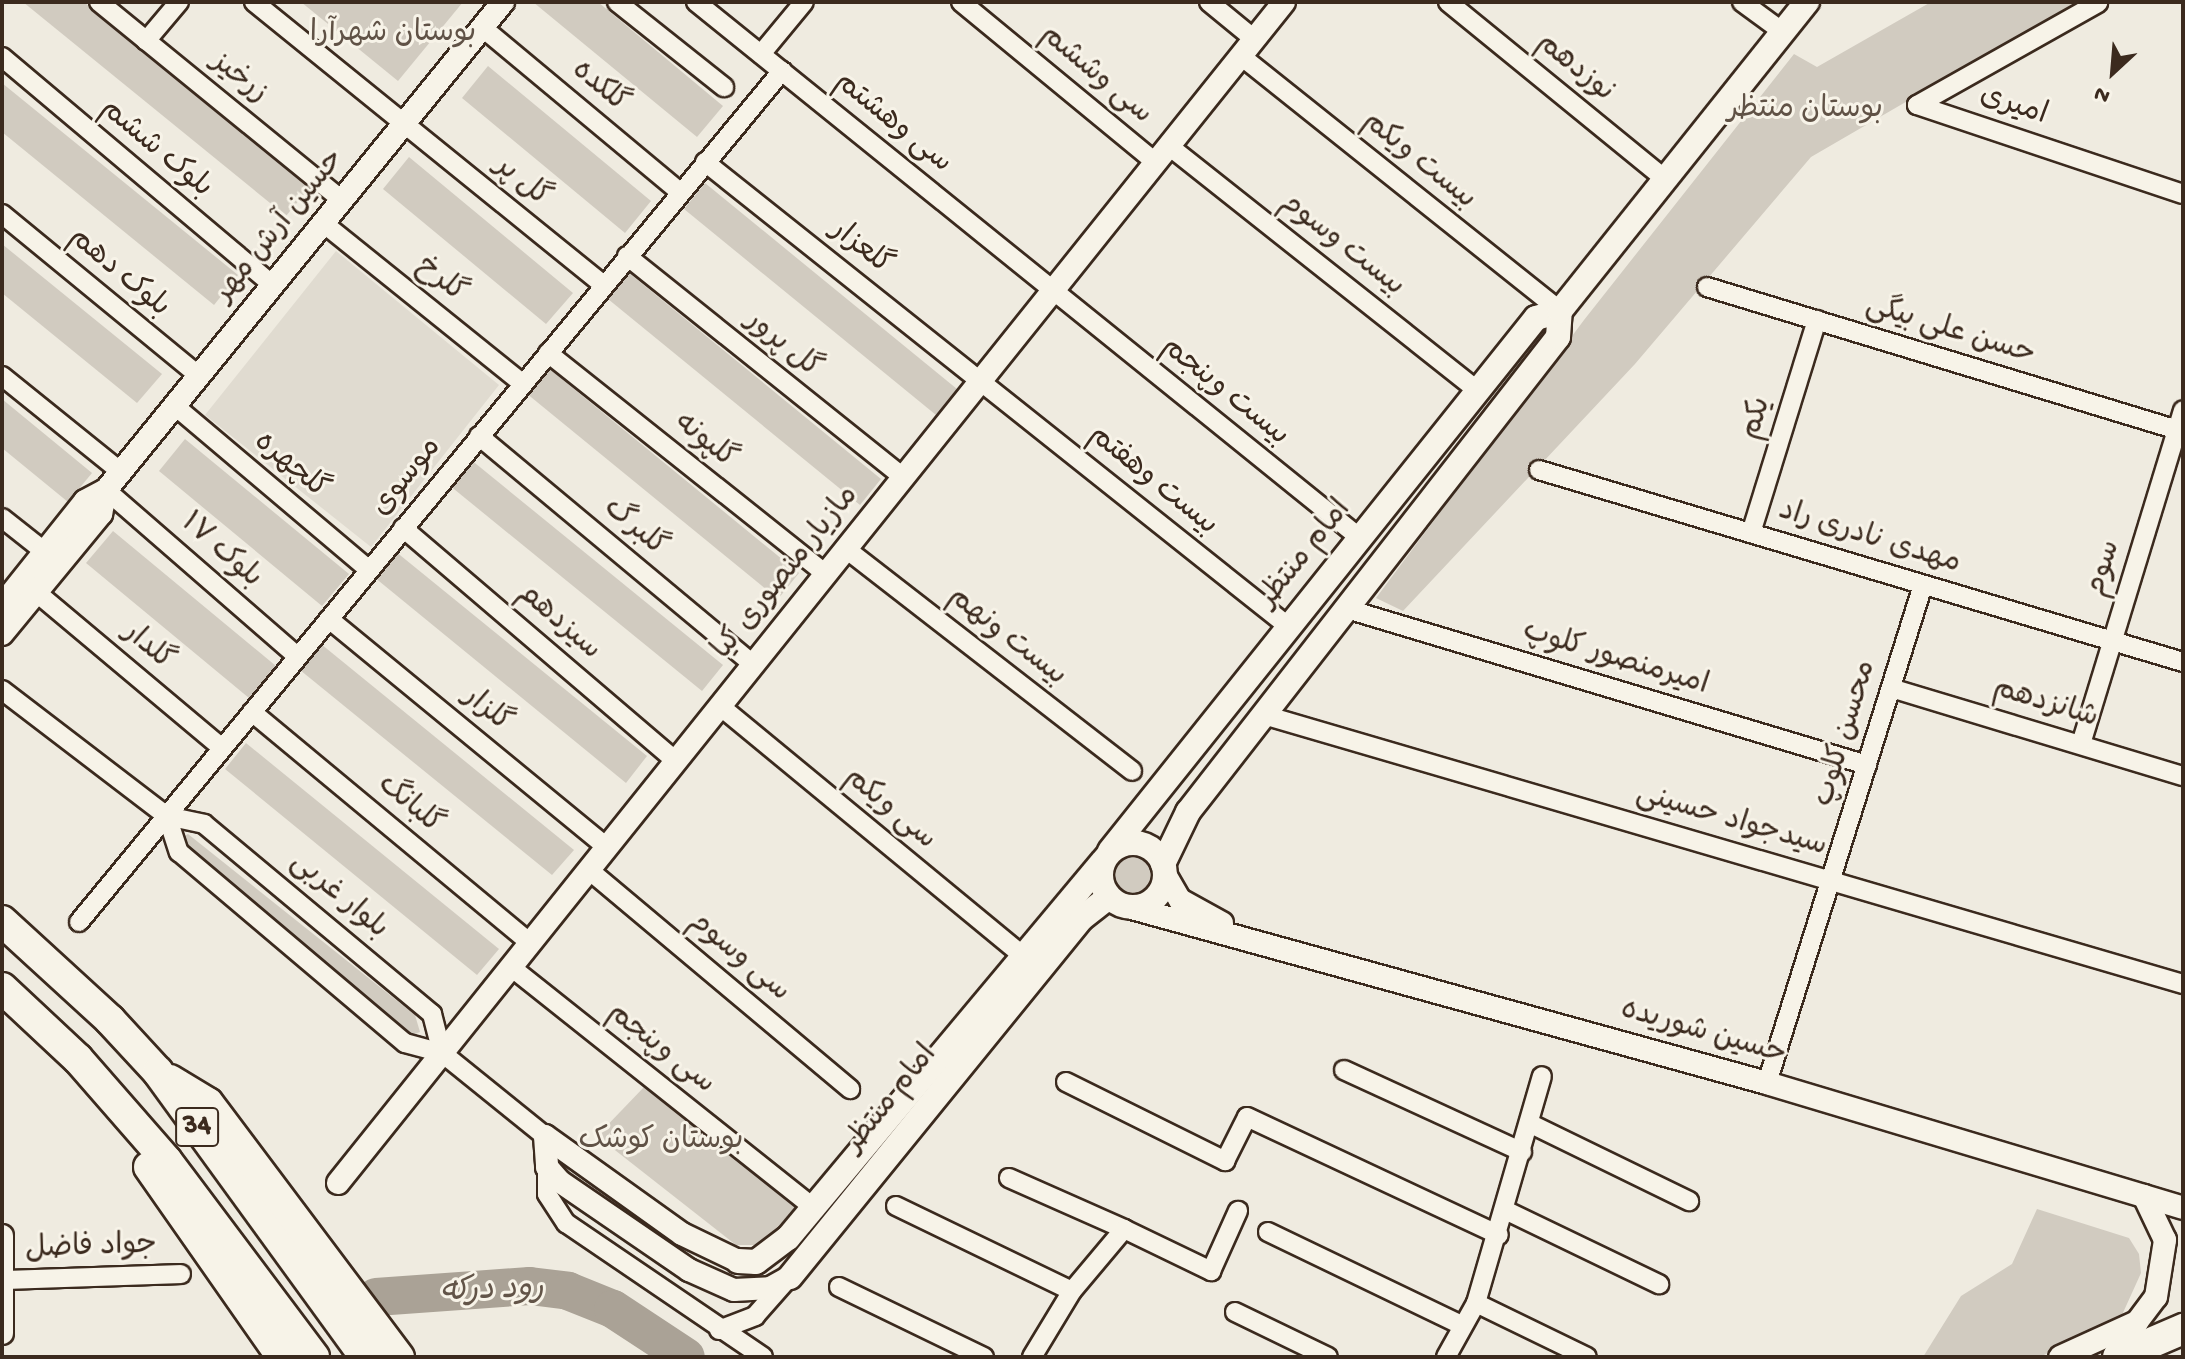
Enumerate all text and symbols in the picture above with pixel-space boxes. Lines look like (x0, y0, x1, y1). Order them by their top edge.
park label: بوستان شهرآرا (310, 17, 476, 53)
street label: سی وششم (1031, 19, 1159, 133)
street label: نوزدهم (1528, 27, 1620, 111)
north arrow (2073, 32, 2153, 112)
street label: زرخیز (202, 45, 274, 113)
street label: گلکده (563, 54, 635, 122)
street label: سی وهشتم (826, 66, 958, 182)
street label: امیری (1974, 79, 2052, 135)
text: N (2090, 79, 2115, 108)
street label: بلوک ششم (91, 93, 219, 207)
park label: بوستان منتظر (1727, 93, 1883, 129)
street label: بیست ویکم (1354, 105, 1482, 219)
street label: حسین آرش مهر (208, 143, 354, 311)
street label: گل پر (485, 149, 557, 217)
street label: بیست وسوم (1271, 186, 1411, 306)
street label: گلعزار (822, 213, 898, 285)
street label: بلوک دهم (60, 221, 176, 327)
street label: گلرخ (407, 250, 473, 312)
street label: حسن علی بیگی (1861, 289, 2039, 375)
street label: گل پرور (736, 304, 828, 388)
street label: بیست وپنجم (1153, 331, 1295, 455)
street label: یکم (1735, 393, 1781, 445)
street label: گلپونه (665, 406, 743, 478)
street label: بیست وهفتم (1080, 419, 1224, 545)
street label: گلچهره (245, 425, 335, 509)
street label: موسوی (365, 431, 451, 525)
street label: مازیار منصوری کیا (706, 480, 868, 668)
street label: گلبرگ (595, 492, 673, 566)
street label: امام منتظر (1251, 494, 1361, 616)
street label: مهدی نادری راد (1774, 494, 1964, 584)
street label: بلوک ۱۷ (172, 507, 268, 597)
street label: سوم (2079, 537, 2131, 601)
street label: سیزدهم (509, 577, 607, 669)
street label: بیست ونهم (939, 580, 1073, 696)
street label: امیرمنصور کلوپ (1518, 615, 1712, 705)
street label: گلدار (114, 616, 180, 680)
street label: محسن کلوپ (1808, 657, 1886, 811)
street label: شانزدهم (1988, 672, 2102, 738)
street label: گلزار (454, 680, 518, 742)
street label: سی ویکم (836, 761, 942, 859)
street label: گلبانگ (369, 768, 449, 844)
street label: سیدجواد حسینی (1632, 778, 1830, 866)
street label: بلوار غربی (282, 846, 394, 948)
street label: سی وسوم (680, 905, 796, 1011)
street label: حسین شوریده (1616, 993, 1790, 1075)
street label: سی وپنجم (599, 997, 721, 1103)
street label: امام منتظر (837, 1039, 947, 1161)
road number: 34 (175, 1103, 219, 1151)
park label: بوستان کوشک (578, 1124, 744, 1160)
street label: جواد فاضل (25, 1229, 157, 1269)
water label: رود درکه (440, 1271, 544, 1313)

